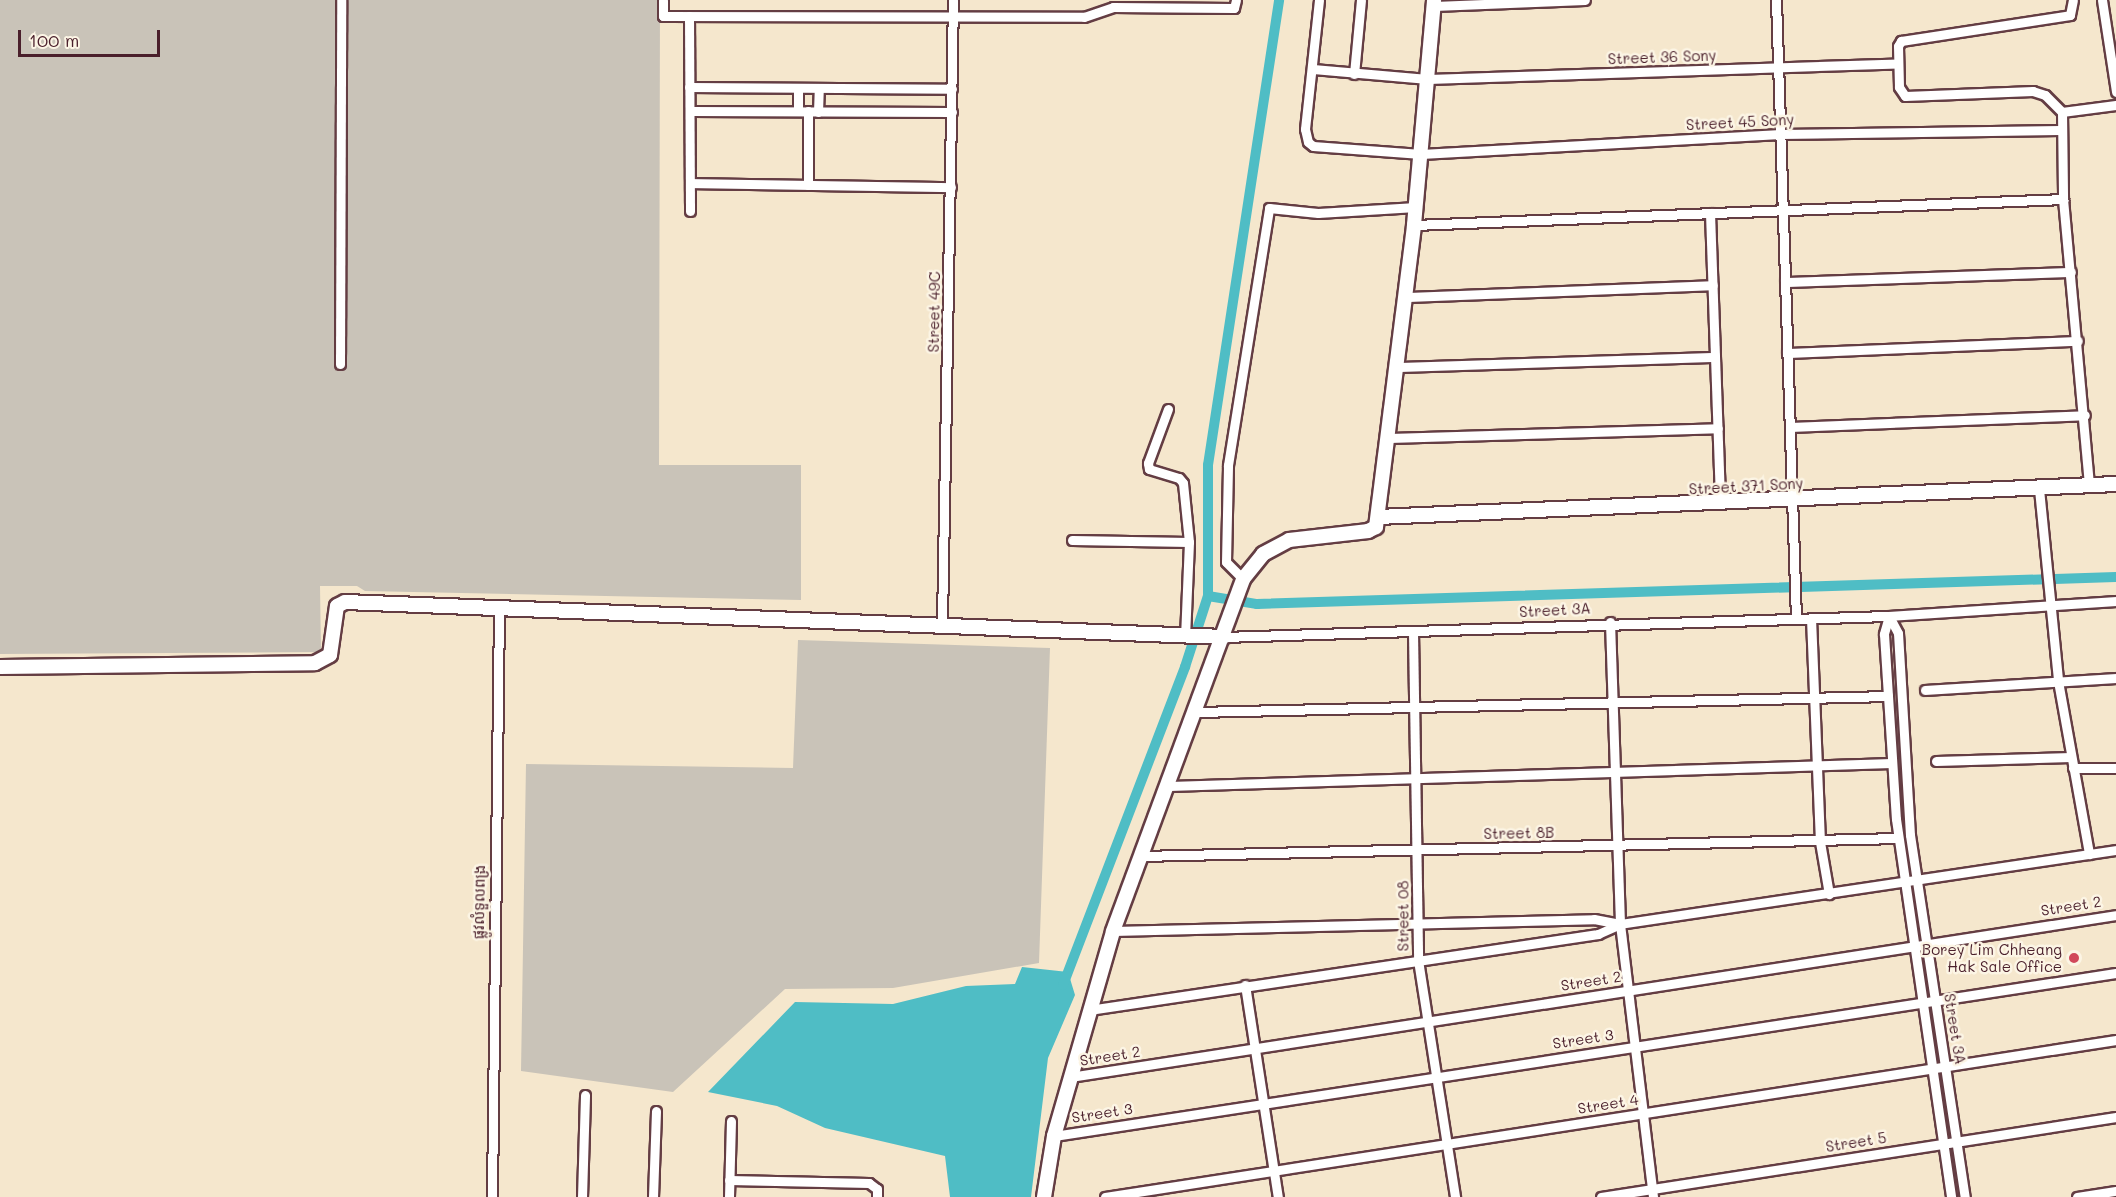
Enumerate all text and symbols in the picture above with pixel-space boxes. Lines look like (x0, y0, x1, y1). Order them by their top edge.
scale bar (21, 18, 164, 56)
text: 100 m (29, 28, 79, 52)
street label: Street 36 Sony (1607, 46, 1717, 68)
street label: Street 45 Sony (1685, 110, 1795, 134)
street label: Street 49C (924, 271, 944, 353)
street label: Street 371 Sony (1688, 474, 1804, 498)
street label: Street 3A (1519, 599, 1591, 621)
street label: Street 8B (1483, 823, 1555, 843)
street label: ផ្លូវលំទួលពង្រ (469, 865, 489, 939)
street label: Street 08 (1394, 881, 1412, 951)
street label: Street 2 (2040, 892, 2102, 920)
place label: Borey Lim Chheang Hak Sale Office (1922, 940, 2062, 975)
marker: Borey Lim Chheang Hak Sale Office (2067, 951, 2081, 965)
street label: Street 2 (1560, 967, 1622, 995)
street label: Street 3A (1941, 992, 1969, 1066)
street label: Street 3 (1551, 1025, 1615, 1053)
street label: Street 2 (1079, 1042, 1141, 1070)
street label: Street 4 (1576, 1090, 1640, 1118)
street label: Street 3 (1070, 1099, 1134, 1127)
street label: Street 5 (1824, 1128, 1888, 1156)

